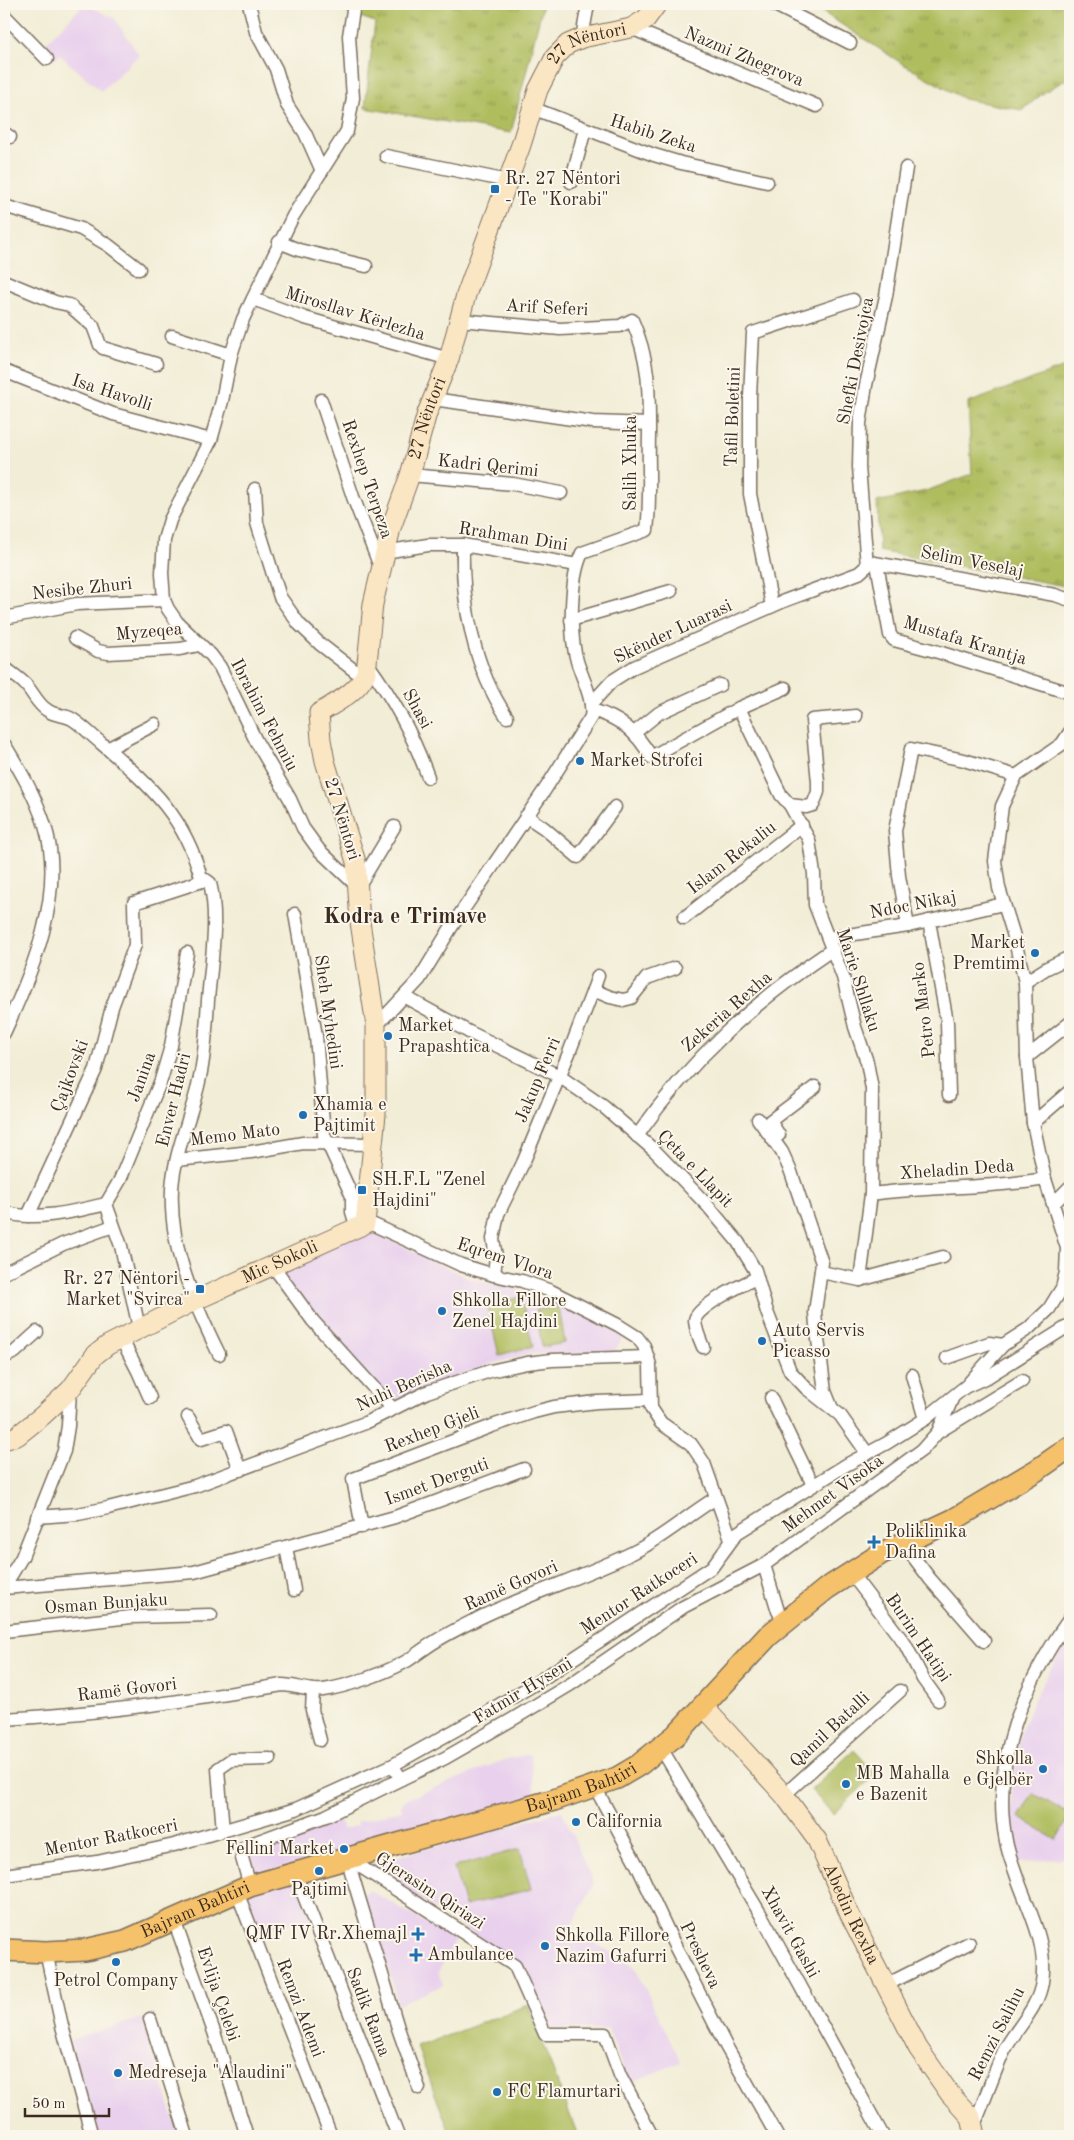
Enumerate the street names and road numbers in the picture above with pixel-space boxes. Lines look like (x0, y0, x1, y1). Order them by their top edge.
street label: 27 Nëntori (544, 20, 628, 67)
street label: Nazmi Zhegrova (682, 24, 806, 90)
street label: Habib Zeka (608, 112, 699, 156)
street label: Mirosllav Kërlezha (283, 284, 427, 344)
street label: Shefki Desivojca (835, 296, 877, 426)
street label: Arif Seferi (505, 297, 589, 319)
street label: Tafil Boletini (722, 366, 744, 468)
street label: Isa Havolli (69, 372, 155, 415)
street label: 27 Nëntori (406, 375, 450, 462)
street label: Salih Xhuka (622, 415, 640, 511)
street label: Rexhep Terpeza (338, 417, 396, 541)
street label: Kadri Qerimi (437, 452, 540, 480)
street label: Rrahman Dini (457, 519, 569, 555)
street label: Selim Veselaj (919, 543, 1025, 581)
street label: Nesibe Zhuri (31, 575, 133, 603)
street label: Skënder Luarasi (611, 597, 735, 667)
street label: Mustafa Krantja (901, 614, 1029, 668)
street label: Myzeqea (115, 620, 183, 644)
street label: Ibrahim Fehmiu (227, 656, 301, 774)
street label: Shasi (399, 686, 435, 732)
street label: 27 Nëntori (321, 776, 363, 863)
street label: Islam Rekaliu (684, 818, 780, 898)
street label: Ndoc Nikaj (868, 888, 958, 922)
street label: Marie Shllaku (833, 926, 883, 1035)
street label: Sheh Myhedini (311, 954, 345, 1071)
street label: Petro Marko (909, 961, 939, 1059)
street label: Zekeria Rexha (678, 968, 776, 1056)
street label: Jakup Ferri (512, 1035, 564, 1125)
street label: Çajkovski (48, 1037, 92, 1115)
street label: Janina (125, 1049, 159, 1104)
street label: Enver Hadri (154, 1051, 194, 1149)
street label: Memo Mato (189, 1121, 281, 1149)
street label: Çeta e Llapit (654, 1127, 736, 1211)
street label: Xheladin Deda (899, 1157, 1015, 1183)
street label: Eqrem Vlora (454, 1235, 556, 1283)
street label: Mic Sokoli (239, 1237, 321, 1287)
street label: Nuhi Berisha (353, 1357, 455, 1415)
street label: Rexhep Gjeli (382, 1404, 482, 1456)
street label: Mehmet Visoka (779, 1451, 887, 1537)
street label: Ismet Derguti (383, 1455, 491, 1509)
street label: Mentor Ratkoceri (577, 1549, 701, 1638)
street label: Ramë Govori (461, 1557, 561, 1615)
street label: Osman Bunjaku (44, 1591, 169, 1617)
street label: Burim Hatipi (882, 1591, 954, 1685)
street label: Fatmir Hyseni (470, 1654, 576, 1728)
street label: Ramë Govori (76, 1675, 178, 1705)
street label: Qamil Batalli (787, 1689, 873, 1771)
street label: Bajram Bahtiri (523, 1759, 640, 1817)
street label: Mentor Ratkoceri (43, 1816, 179, 1860)
street label: Gjerasim Qiriazi (372, 1849, 488, 1933)
street label: Abedin Rexha (819, 1861, 883, 1967)
street label: Bajram Bahtiri (138, 1878, 253, 1942)
street label: Xhavit Gashi (757, 1883, 823, 1981)
street label: Presheva (676, 1919, 724, 1991)
street label: Evlija Çelebi (193, 1944, 243, 2044)
street label: Remzi Ademi (273, 1956, 327, 2060)
street label: Sadik Rama (343, 1965, 393, 2059)
street label: Remzi Salihu (966, 1984, 1028, 2084)

